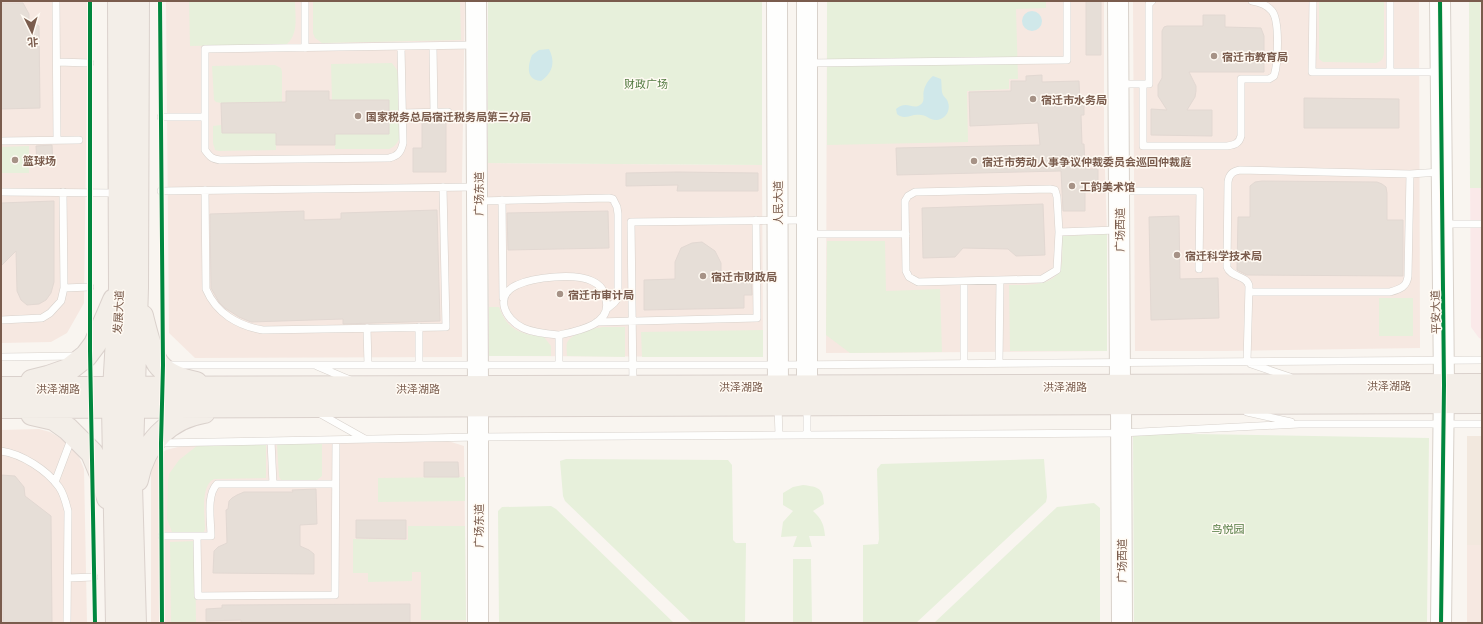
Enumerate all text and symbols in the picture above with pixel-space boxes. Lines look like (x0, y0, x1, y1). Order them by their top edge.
north arrow (12, 12, 52, 52)
text: 北 (27, 35, 39, 50)
place label: 宿迁市教育局 (1222, 49, 1288, 64)
marker: 宿迁市教育局 (1209, 51, 1219, 61)
park label: 财政广场 (624, 76, 668, 91)
place label: 宿迁市水务局 (1041, 92, 1107, 107)
marker: 宿迁市水务局 (1028, 94, 1038, 104)
place label: 国家税务总局宿迁税务局第三分局 (366, 109, 531, 124)
marker: 国家税务总局宿迁税务局第三分局 (353, 111, 363, 121)
place label: 篮球场 (23, 153, 56, 168)
place label: 宿迁市劳动人事争议仲裁委员会巡回仲裁庭 (982, 154, 1191, 169)
marker: 篮球场 (10, 155, 20, 165)
marker: 宿迁市劳动人事争议仲裁委员会巡回仲裁庭 (969, 156, 979, 166)
street label: 广场东道 (471, 172, 486, 216)
place label: 工韵美术馆 (1080, 179, 1135, 194)
street label: 人民大道 (770, 181, 785, 225)
marker: 工韵美术馆 (1067, 181, 1077, 191)
street label: 广场西道 (1112, 208, 1127, 252)
place label: 宿迁科学技术局 (1185, 248, 1262, 263)
marker: 宿迁科学技术局 (1172, 250, 1182, 260)
place label: 宿迁市财政局 (711, 269, 777, 284)
marker: 宿迁市财政局 (698, 271, 708, 281)
place label: 宿迁市审计局 (568, 287, 634, 302)
marker: 宿迁市审计局 (555, 289, 565, 299)
street label: 发展大道 (109, 290, 127, 334)
street label: 平安大道 (1427, 290, 1443, 334)
street label: 洪泽湖路 (1367, 378, 1411, 393)
street label: 洪泽湖路 (719, 379, 763, 394)
street label: 洪泽湖路 (1043, 379, 1087, 394)
street label: 洪泽湖路 (36, 381, 80, 396)
street label: 洪泽湖路 (396, 381, 440, 396)
street label: 广场东道 (471, 504, 486, 548)
park label: 鸟悦园 (1212, 521, 1245, 536)
street label: 广场西道 (1114, 539, 1129, 583)

